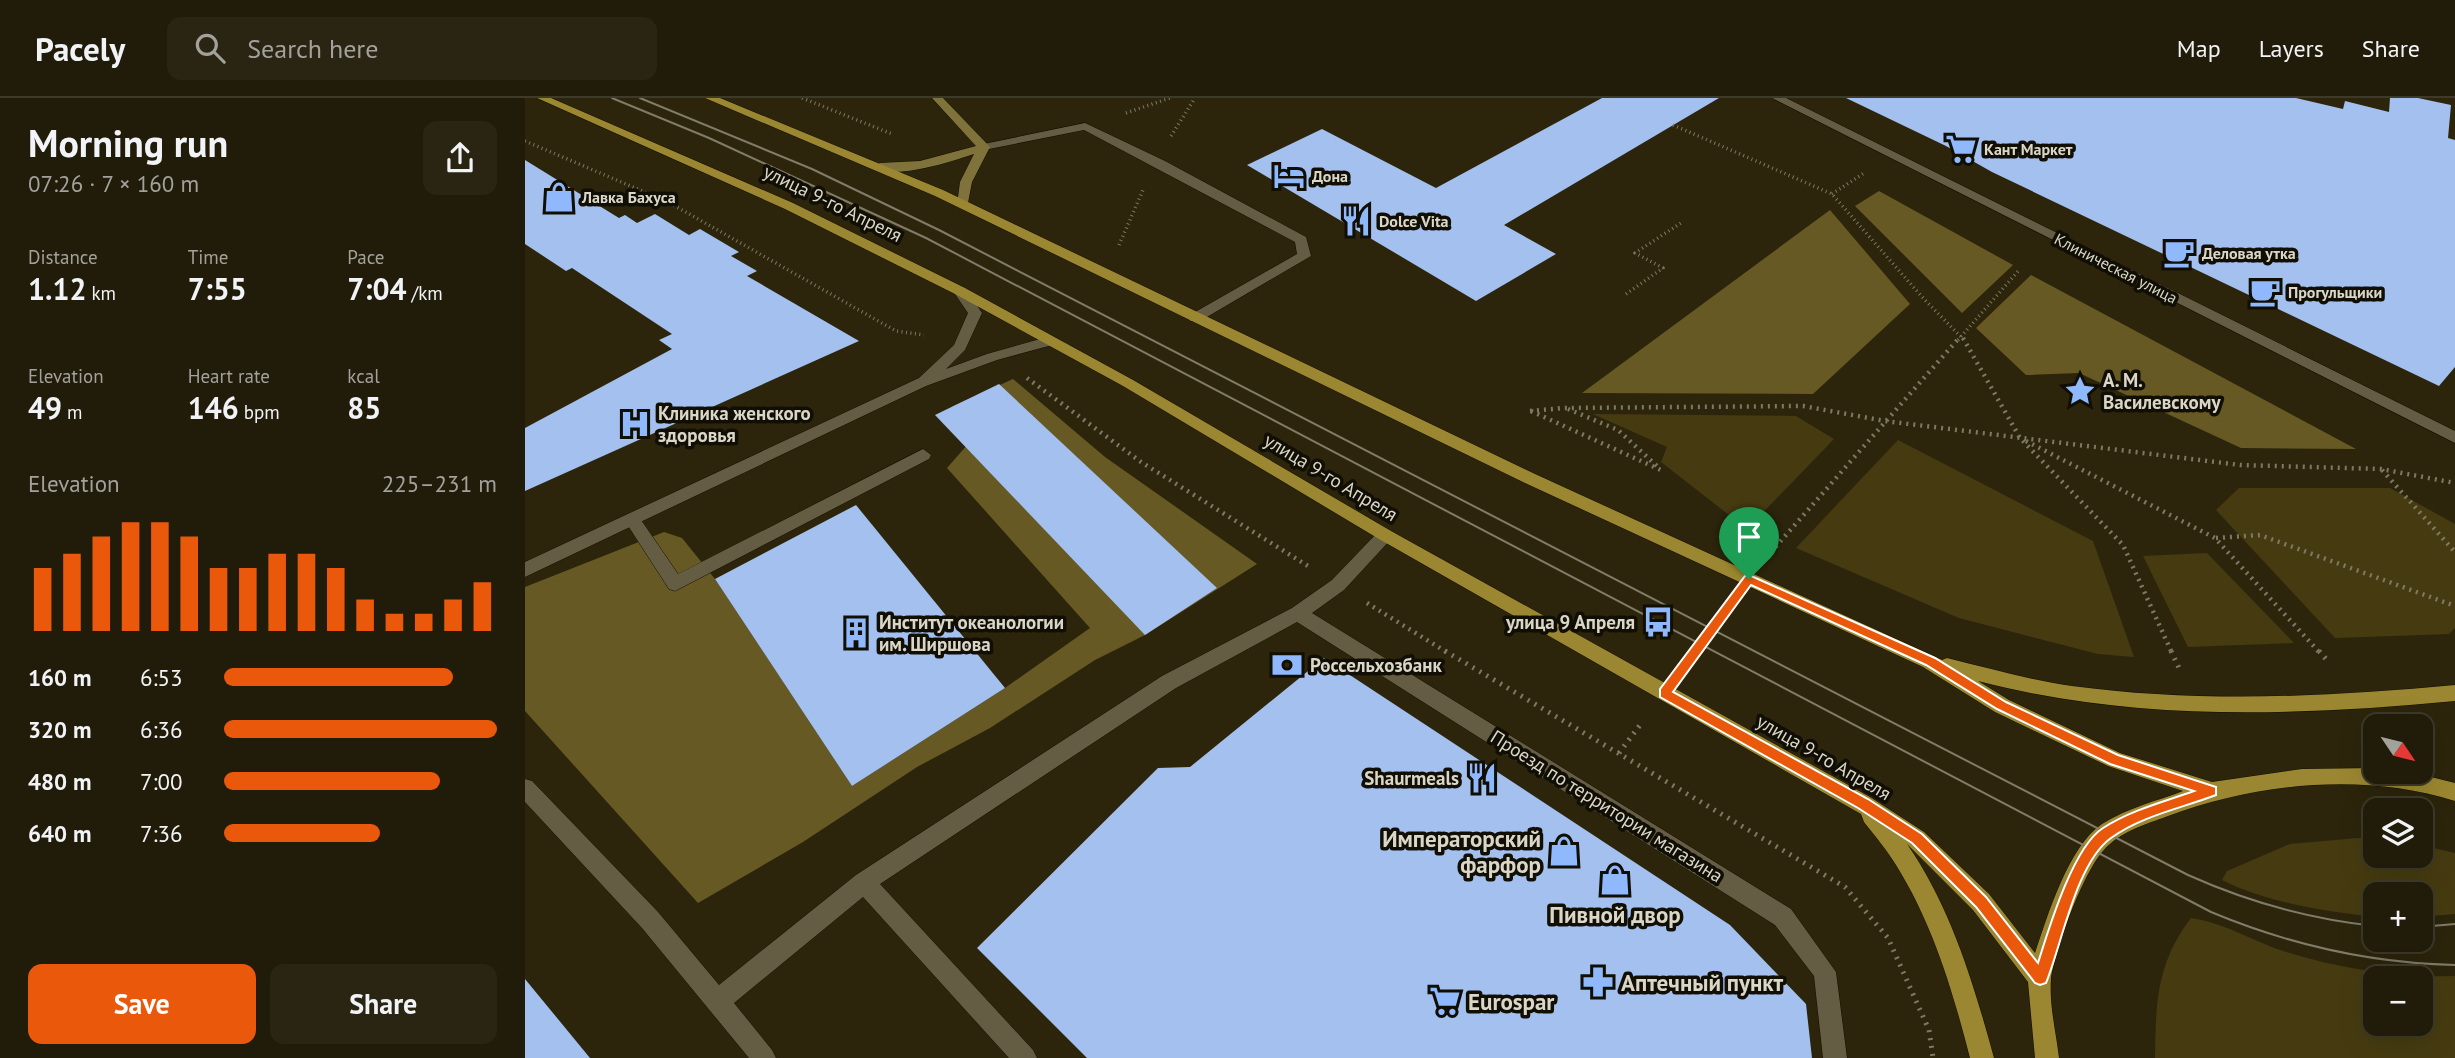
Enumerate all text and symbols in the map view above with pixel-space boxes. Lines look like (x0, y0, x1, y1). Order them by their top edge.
search box (167, 17, 657, 80)
text: Pacely (35, 27, 125, 70)
icon: search (191, 29, 229, 67)
text: Search here (247, 32, 378, 65)
text: Map (2177, 33, 2221, 64)
text: Layers (2259, 33, 2324, 64)
text: Share (2362, 33, 2420, 64)
text: Morning run (28, 118, 228, 167)
button: share (423, 121, 497, 195)
supermarket icon: Кант Маркет (1944, 132, 1978, 166)
place label: Кант Маркет (1984, 139, 2073, 159)
street label: улица 9-го Апреля (760, 159, 906, 247)
hotel icon: Дона (1272, 159, 1306, 193)
place label: Дона (1312, 166, 1348, 186)
text: 07:26 · 7 × 160 m (28, 169, 199, 198)
shop icon: Лавка Бахуса (542, 180, 576, 214)
place label: Лавка Бахуса (581, 187, 676, 207)
restaurant icon: Dolce Vita (1339, 204, 1373, 238)
place label: Dolce Vita (1379, 211, 1449, 231)
street label: Клиническая улица (2051, 228, 2181, 308)
cafe icon: Деловая утка (2162, 236, 2196, 270)
place label: Деловая утка (2202, 243, 2296, 263)
text: Distance (28, 245, 98, 269)
text: Time (188, 245, 228, 269)
text: Pace (347, 245, 385, 269)
text: 1.12 (28, 269, 86, 308)
text: 7:55 (188, 269, 247, 308)
text: 7:04 (347, 269, 406, 308)
cafe icon: Прогульщики (2248, 275, 2282, 309)
text: km (86, 281, 116, 305)
text: /km (406, 281, 443, 305)
place label: Прогульщики (2288, 282, 2382, 302)
text: Elevation (28, 364, 104, 388)
text: Heart rate (188, 364, 270, 388)
text: kcal (347, 364, 380, 388)
place label: А. М. Василевскому (2103, 368, 2221, 414)
place icon: А. М. Василевскому (2063, 374, 2097, 408)
text: 49 (28, 388, 62, 427)
text: 146 (188, 388, 239, 427)
text: 85 (347, 388, 381, 427)
text: m (62, 400, 83, 424)
text: bpm (239, 400, 280, 424)
place label: Клиника женского здоровья (658, 401, 811, 447)
hospital icon: Клиника женского здоровья (618, 407, 652, 441)
street label: улица 9-го Апреля (1260, 428, 1402, 526)
text: Elevation (28, 469, 120, 498)
text: 225–231 m (382, 469, 497, 498)
pin (1719, 507, 1779, 579)
icon: arrive (1730, 518, 1768, 556)
bus stop icon: улица 9 Апреля (1641, 605, 1675, 639)
place label: Институт океанологии им. Ширшова (879, 610, 1064, 656)
place label: улица 9 Апреля (1505, 610, 1635, 634)
building icon: Институт океанологии им. Ширшова (839, 616, 873, 650)
bank icon: Россельхозбанк (1270, 648, 1304, 682)
place label: Россельхозбанк (1310, 653, 1442, 677)
text: 160 m (28, 663, 91, 692)
text: 6:53 (140, 663, 183, 692)
street label: улица 9-го Апреля (1752, 709, 1896, 805)
north arrow (2363, 714, 2433, 784)
map controls (2363, 714, 2433, 1036)
text: 320 m (28, 715, 91, 744)
text: 6:36 (140, 715, 183, 744)
street label: Проезд по территории магазина (1486, 724, 1728, 888)
restaurant icon: Shaurmeals (1465, 761, 1499, 795)
place label: Shaurmeals (1364, 766, 1459, 790)
text: 480 m (28, 767, 91, 796)
text: 7:00 (140, 767, 183, 796)
button: layers (2363, 798, 2433, 868)
text: 640 m (28, 819, 91, 848)
text: 7:36 (140, 819, 183, 848)
place label: Императорский фарфор (1382, 824, 1541, 879)
shop icon: Императорский фарфор (1547, 834, 1581, 868)
shop icon: Пивной двор (1598, 863, 1632, 897)
button: + (2363, 882, 2433, 952)
place label: Пивной двор (1549, 900, 1681, 929)
button: Save (28, 964, 256, 1044)
button: Share (270, 964, 497, 1044)
pharmacy icon: Аптечный пункт (1581, 965, 1615, 999)
button: − (2363, 966, 2433, 1036)
place label: Аптечный пункт (1621, 968, 1784, 997)
supermarket icon: Eurospar (1428, 984, 1462, 1018)
place label: Eurospar (1468, 987, 1555, 1016)

